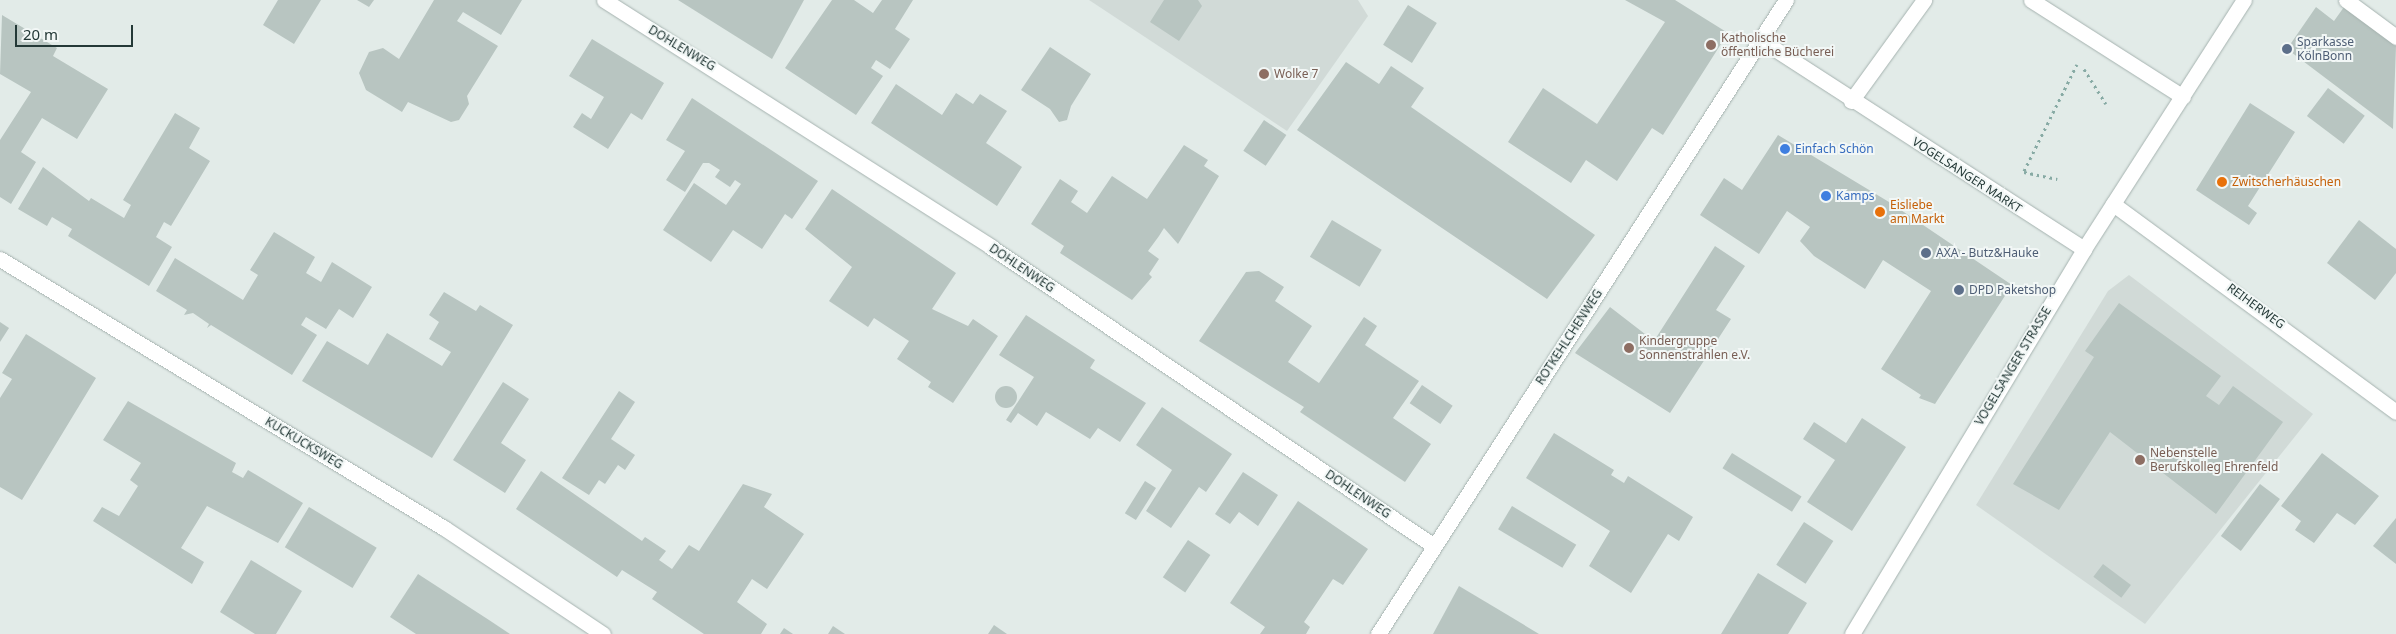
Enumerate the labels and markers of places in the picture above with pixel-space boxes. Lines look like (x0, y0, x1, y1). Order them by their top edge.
place label: Katholische öffentliche Bücherei (1721, 31, 1834, 59)
place label: Sparkasse KölnBonn (2297, 35, 2354, 63)
marker: Katholische öffentliche Bücherei (1705, 39, 1717, 51)
marker: Sparkasse KölnBonn (2281, 43, 2293, 55)
place label: Wolke 7 (1274, 67, 1318, 81)
marker: Wolke 7 (1258, 68, 1270, 80)
place label: Einfach Schön (1795, 142, 1874, 156)
marker: Einfach Schön (1779, 143, 1791, 155)
place label: Zwitscherhäuschen (2232, 175, 2341, 189)
marker: Zwitscherhäuschen (2216, 176, 2228, 188)
place label: Kamps (1836, 189, 1875, 203)
marker: Kamps (1820, 190, 1832, 202)
place label: Eisliebe am Markt (1890, 198, 1944, 226)
marker: Eisliebe am Markt (1874, 206, 1886, 218)
place label: AXA - Butz&Hauke (1936, 246, 2039, 260)
marker: AXA - Butz&Hauke (1920, 247, 1932, 259)
place label: DPD Paketshop (1969, 283, 2056, 297)
marker: DPD Paketshop (1953, 284, 1965, 296)
place label: Kindergruppe Sonnenstrahlen e.V. (1639, 334, 1750, 362)
marker: Kindergruppe Sonnenstrahlen e.V. (1623, 342, 1635, 354)
place label: Nebenstelle Berufskolleg Ehrenfeld (2150, 446, 2278, 474)
marker: Nebenstelle Berufskolleg Ehrenfeld (2134, 454, 2146, 466)

